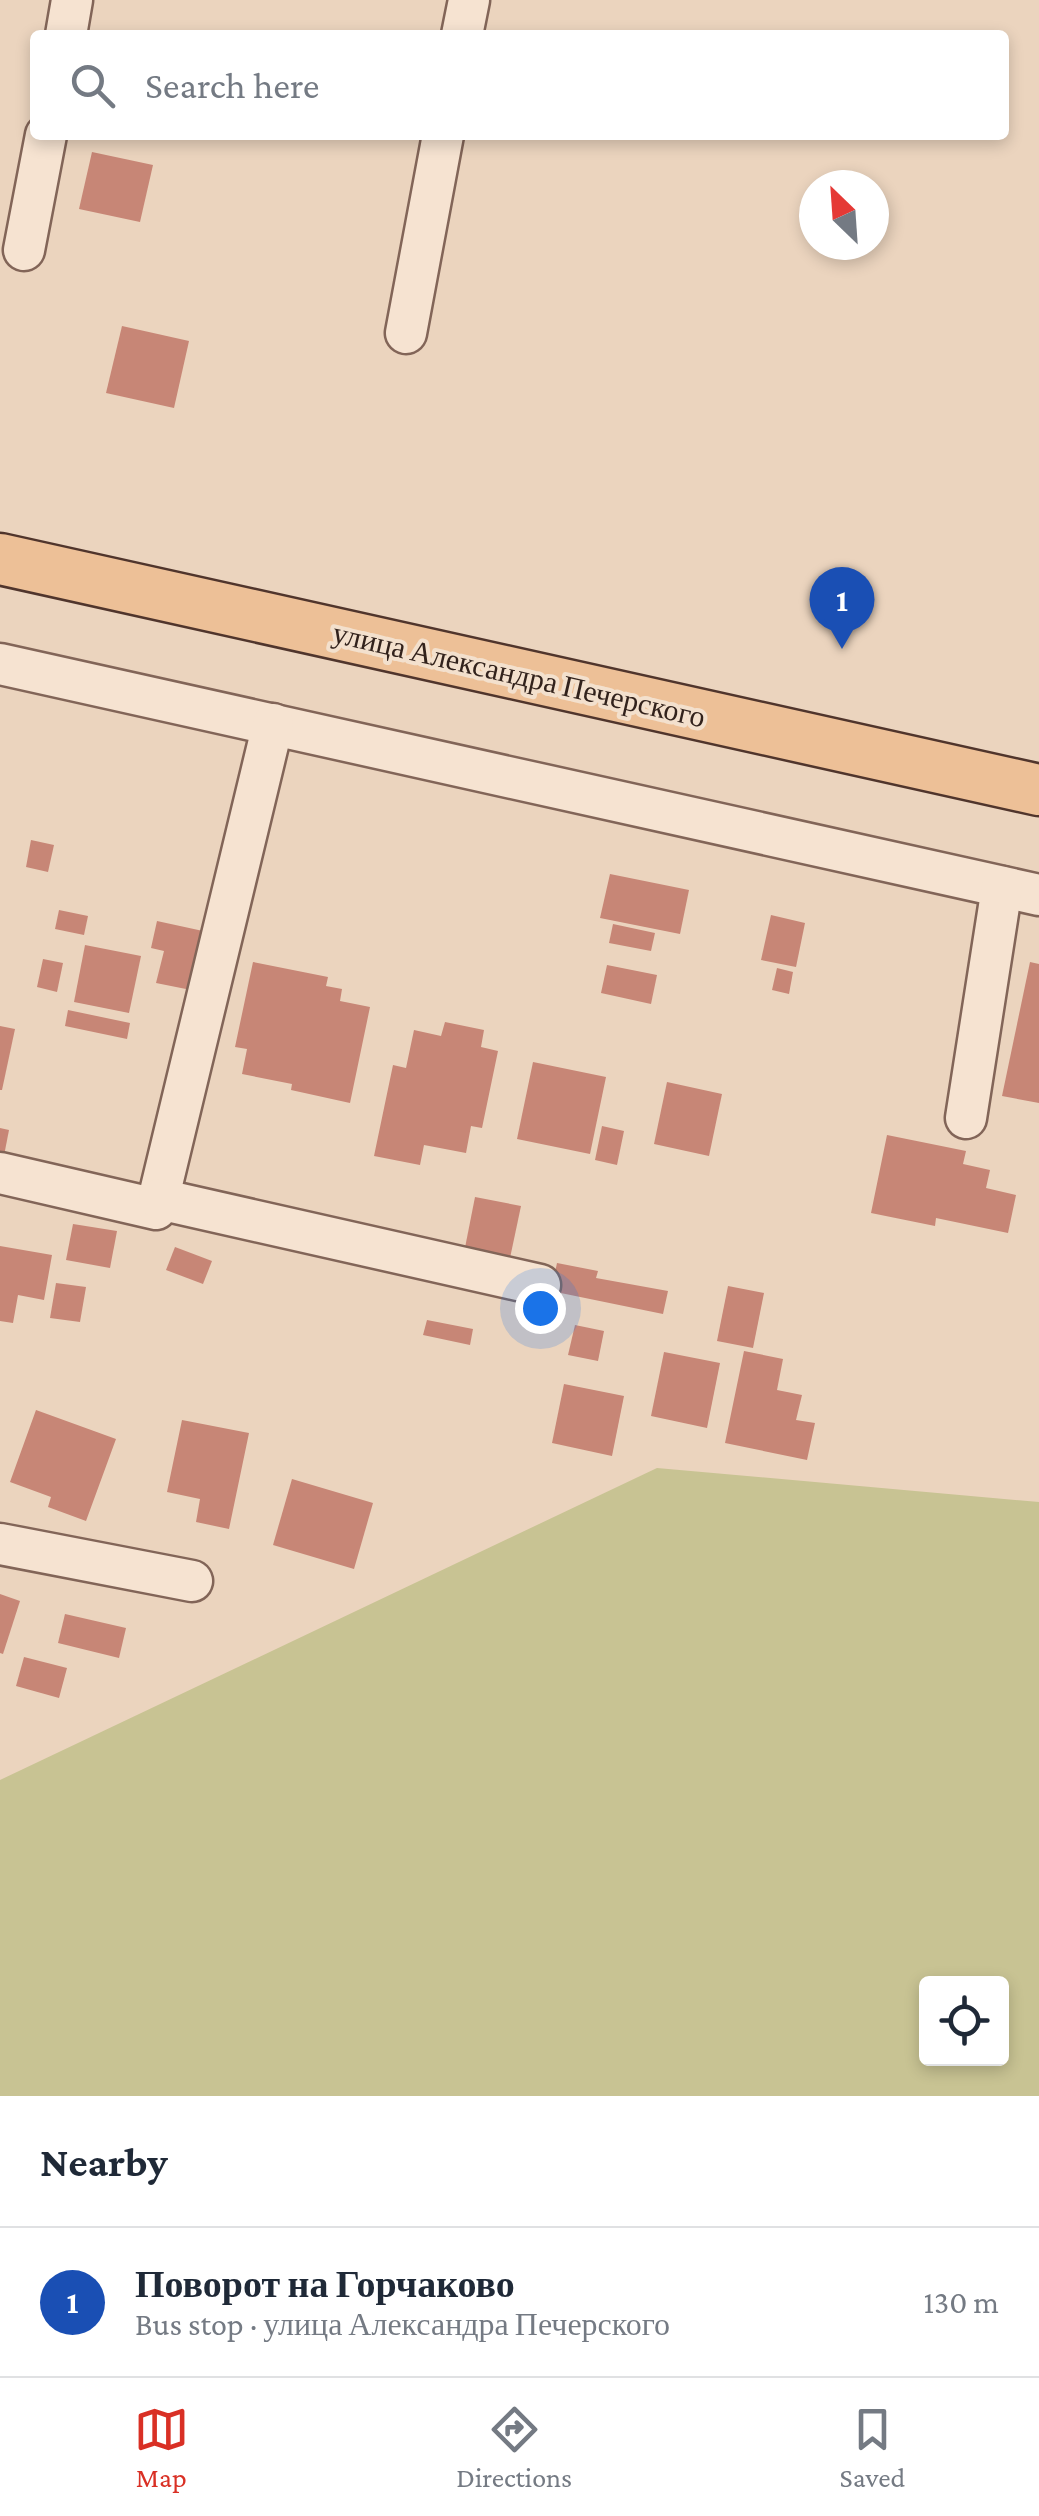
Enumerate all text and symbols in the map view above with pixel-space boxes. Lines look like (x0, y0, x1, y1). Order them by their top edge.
search box (30, 30, 1009, 140)
icon: search (65, 58, 120, 113)
text: Search here (145, 64, 319, 106)
north arrow (799, 170, 889, 260)
pin: 1 (810, 566, 874, 649)
street label: улица Александра Печерского (330, 616, 709, 733)
your location (515, 1283, 566, 1334)
map controls (919, 1976, 1009, 2066)
button: locate (919, 1976, 1009, 2066)
text: Nearby (40, 2138, 168, 2185)
text: Поворот на Горчаково (135, 2263, 515, 2305)
text: 1 (67, 2284, 78, 2320)
text: 130 m (923, 2284, 999, 2320)
text: Bus stop · улица Александра Печерского (135, 2306, 670, 2342)
tab: Map (134, 2402, 189, 2493)
tab: Directions (456, 2402, 572, 2493)
tab: Saved (840, 2402, 905, 2493)

